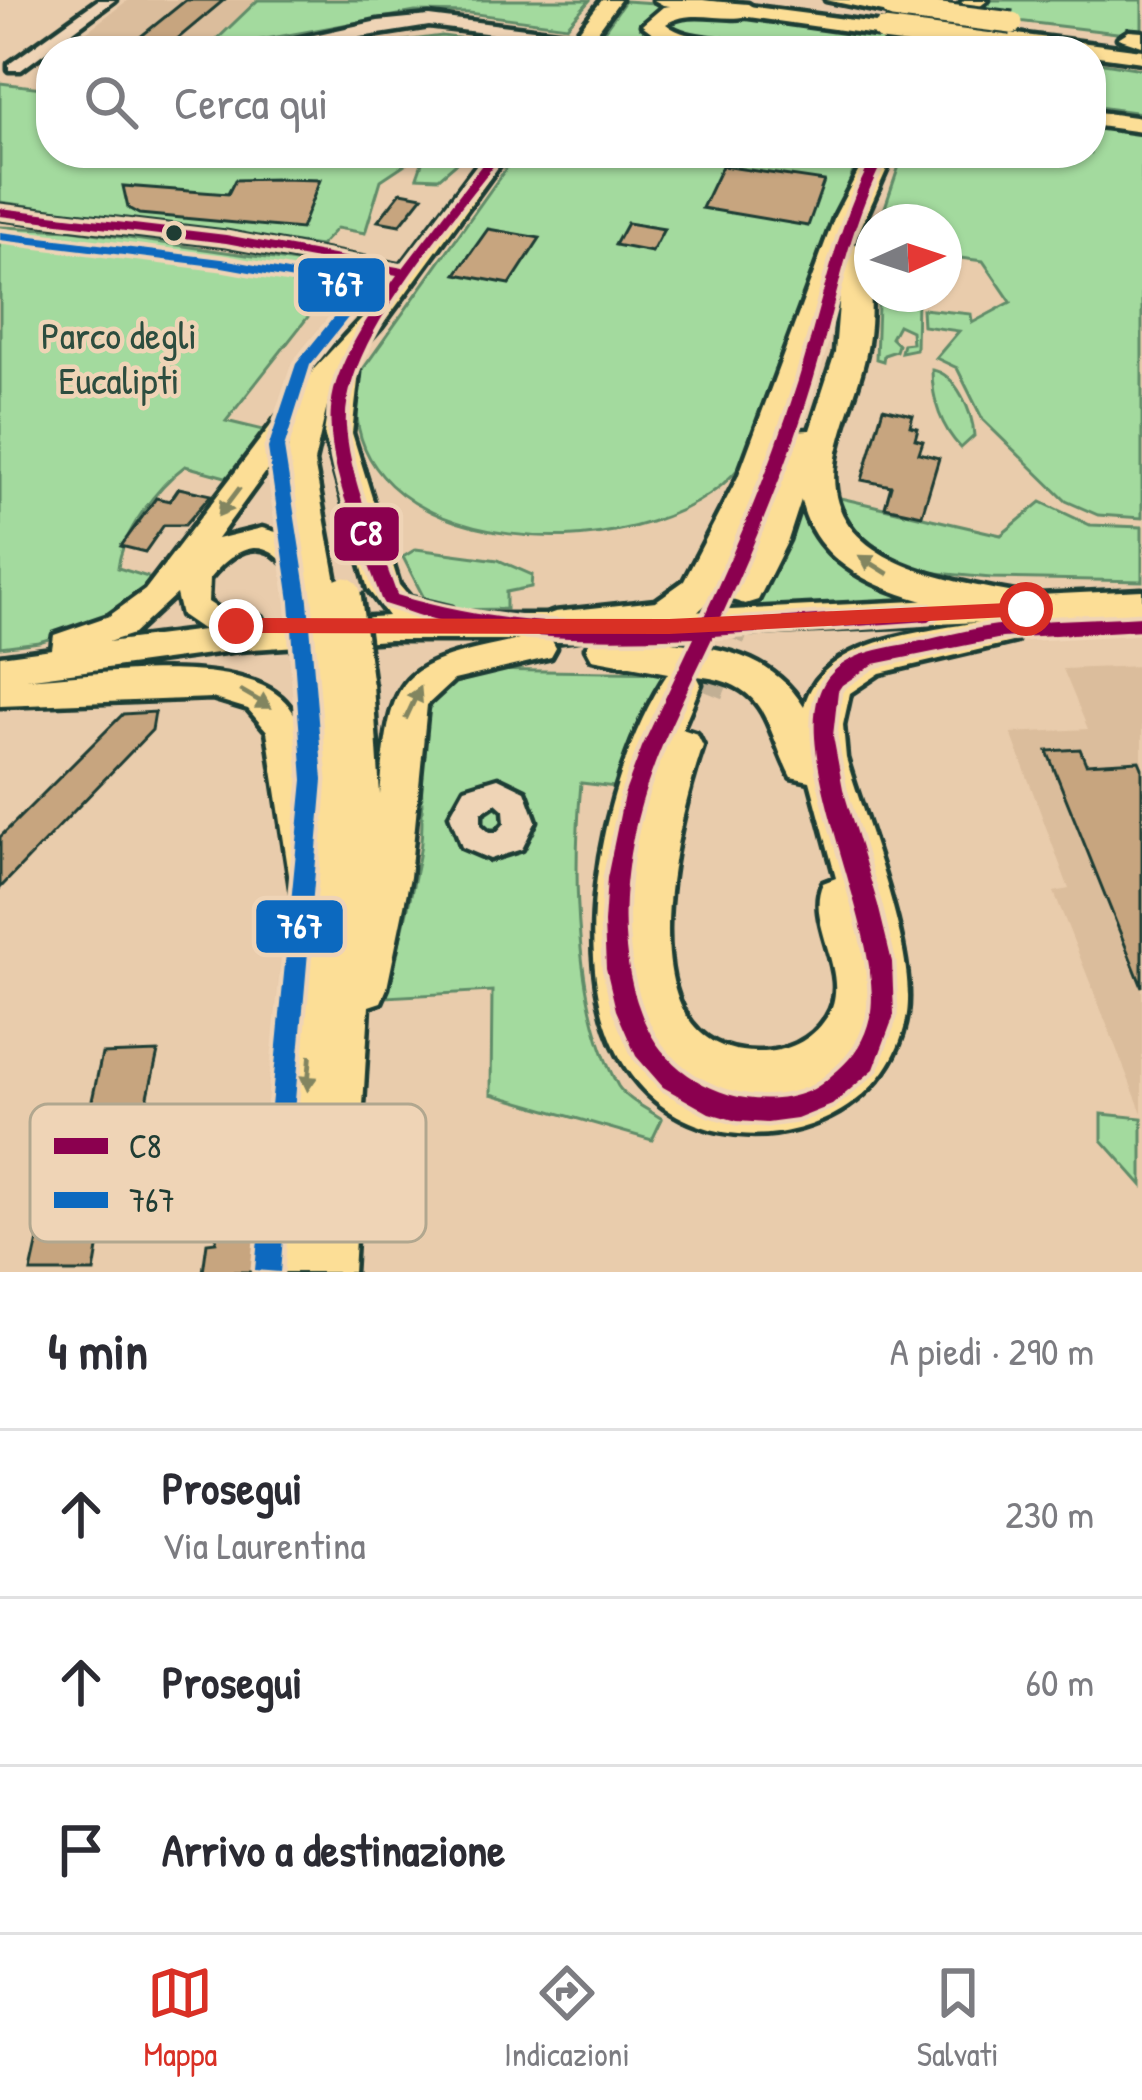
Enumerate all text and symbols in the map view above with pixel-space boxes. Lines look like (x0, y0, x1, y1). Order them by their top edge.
search box (36, 36, 1106, 168)
icon: search (78, 69, 144, 135)
text: Cerca qui (174, 72, 328, 133)
north arrow (854, 204, 962, 312)
unlabelled marker (163, 222, 185, 244)
line badge: 767 (296, 256, 387, 314)
text: 767 (318, 262, 364, 306)
park label: Parco degli Eucalipti (41, 308, 197, 406)
one-way arrow (217, 486, 242, 518)
line badge: C8 (332, 505, 401, 563)
text: C8 (350, 511, 382, 555)
one-way arrow (858, 555, 891, 577)
route start (999, 582, 1053, 636)
route end (209, 599, 263, 653)
one-way arrow (404, 685, 424, 720)
one-way arrow (239, 688, 273, 709)
line badge: 767 (254, 898, 345, 955)
text: 767 (277, 904, 323, 948)
one-way arrow (299, 1055, 318, 1092)
legend (30, 1104, 426, 1242)
text: C8 (129, 1124, 161, 1168)
text: 767 (129, 1178, 175, 1222)
text: 4 min (48, 1316, 148, 1385)
text: A piedi · 290 m (890, 1324, 1094, 1377)
text: Prosegui (162, 1457, 302, 1518)
icon: ahead (48, 1481, 114, 1547)
text: 230 m (1005, 1487, 1094, 1540)
text: Via Laurentina (162, 1518, 366, 1571)
icon: ahead (48, 1649, 114, 1715)
text: Prosegui (162, 1651, 302, 1712)
text: 60 m (1025, 1655, 1094, 1708)
icon: arrive (48, 1817, 114, 1883)
text: Arrivo a destinazione (162, 1819, 505, 1880)
tab: Mappa (143, 1960, 217, 2076)
tab: Indicazioni (504, 1960, 630, 2076)
tab: Salvati (917, 1960, 999, 2076)

